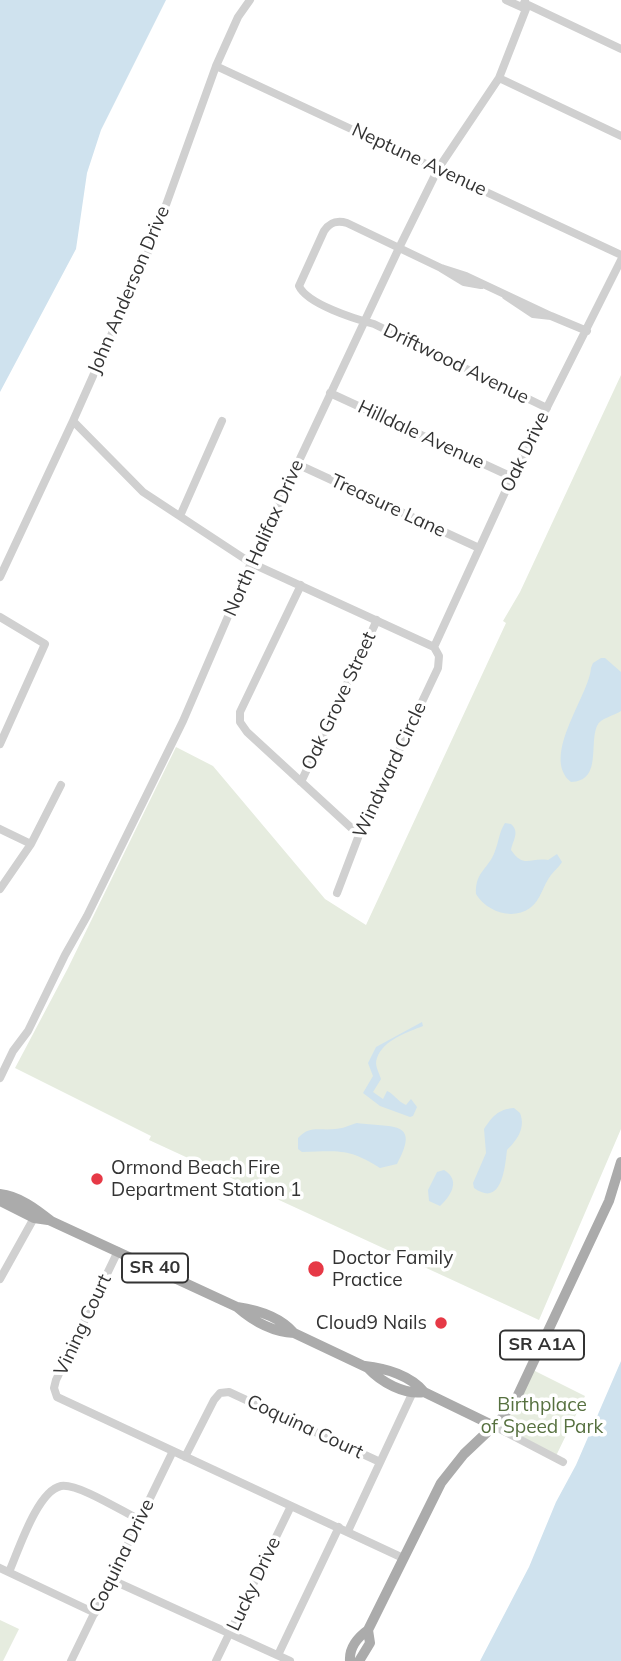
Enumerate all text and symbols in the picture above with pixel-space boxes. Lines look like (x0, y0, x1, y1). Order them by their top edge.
street label: Neptune Avenue (348, 119, 490, 201)
street label: John Anderson Drive (83, 203, 175, 377)
street label: Driftwood Avenue (380, 319, 532, 409)
street label: Hilldale Avenue (354, 396, 488, 474)
street label: Oak Drive (496, 408, 554, 496)
street label: North Halifax Drive (219, 456, 309, 620)
street label: Treasure Lane (327, 469, 449, 543)
street label: Oak Grove Street (297, 628, 381, 774)
street label: Windward Circle (348, 698, 432, 842)
place label: Ormond Beach Fire Department Station 1 (111, 1157, 302, 1201)
marker: Ormond Beach Fire Department Station 1 (89, 1171, 105, 1187)
place label: Doctor Family Practice (332, 1247, 453, 1291)
road number: SR 40 (122, 1254, 188, 1282)
marker: Doctor Family Practice (306, 1259, 326, 1279)
street label: Vining Court (50, 1271, 116, 1379)
place label: Cloud9 Nails (316, 1312, 427, 1334)
marker: Cloud9 Nails (433, 1315, 449, 1331)
road number: SR A1A (500, 1330, 584, 1360)
street label: Coquina Court (243, 1390, 367, 1464)
park label: Birthplace of Speed Park (481, 1394, 603, 1438)
street label: Coquina Drive (85, 1496, 159, 1616)
street label: Lucky Drive (222, 1533, 286, 1635)

